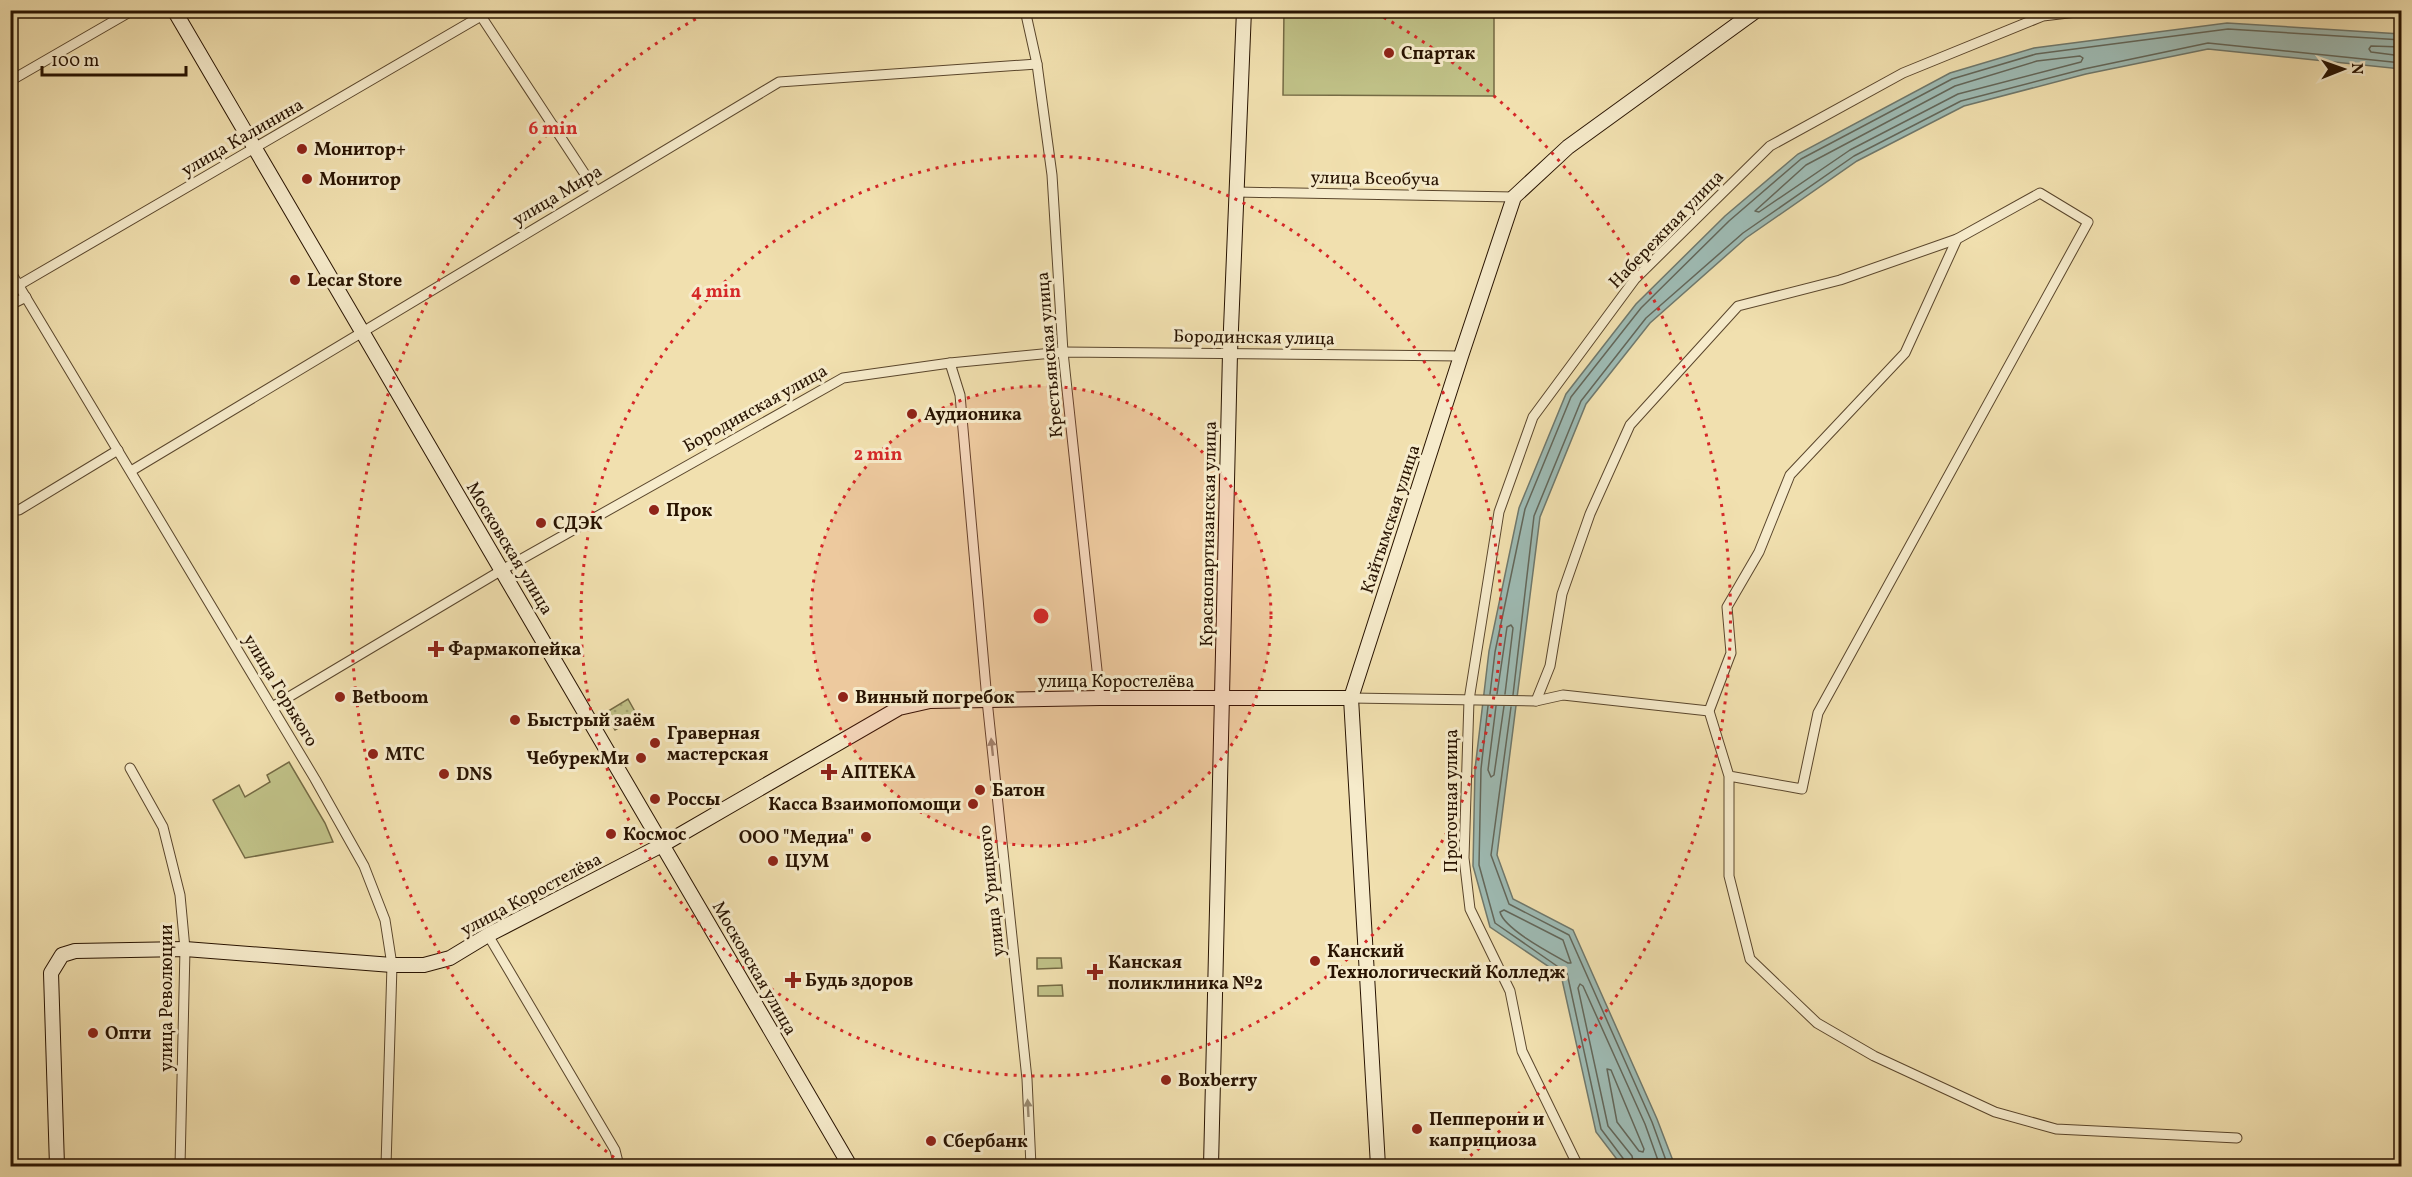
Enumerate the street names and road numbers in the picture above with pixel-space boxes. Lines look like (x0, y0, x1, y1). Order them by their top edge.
street label: улица Калинина (177, 93, 309, 184)
street label: улица Мира (508, 160, 607, 233)
street label: Набережная улица (1604, 165, 1730, 295)
street label: улица Всеобуча (1310, 166, 1440, 193)
street label: Крестьянская улица (1031, 271, 1070, 439)
street label: Бородинская улица (1173, 325, 1335, 352)
street label: Бородинская улица (679, 359, 833, 459)
street label: Краснопартизанская улица (1195, 421, 1224, 647)
street label: Кайтымская улица (1356, 442, 1427, 597)
street label: Московская улица (459, 478, 558, 620)
street label: улица Горького (236, 630, 323, 752)
street label: улица Коростелёва (1038, 670, 1194, 695)
street label: Проточная улица (1440, 729, 1465, 873)
street label: улица Урицкого (973, 824, 1012, 958)
street label: улица Коростелёва (457, 847, 607, 943)
street label: Московская улица (705, 897, 802, 1041)
street label: улица Революции (155, 924, 180, 1072)

